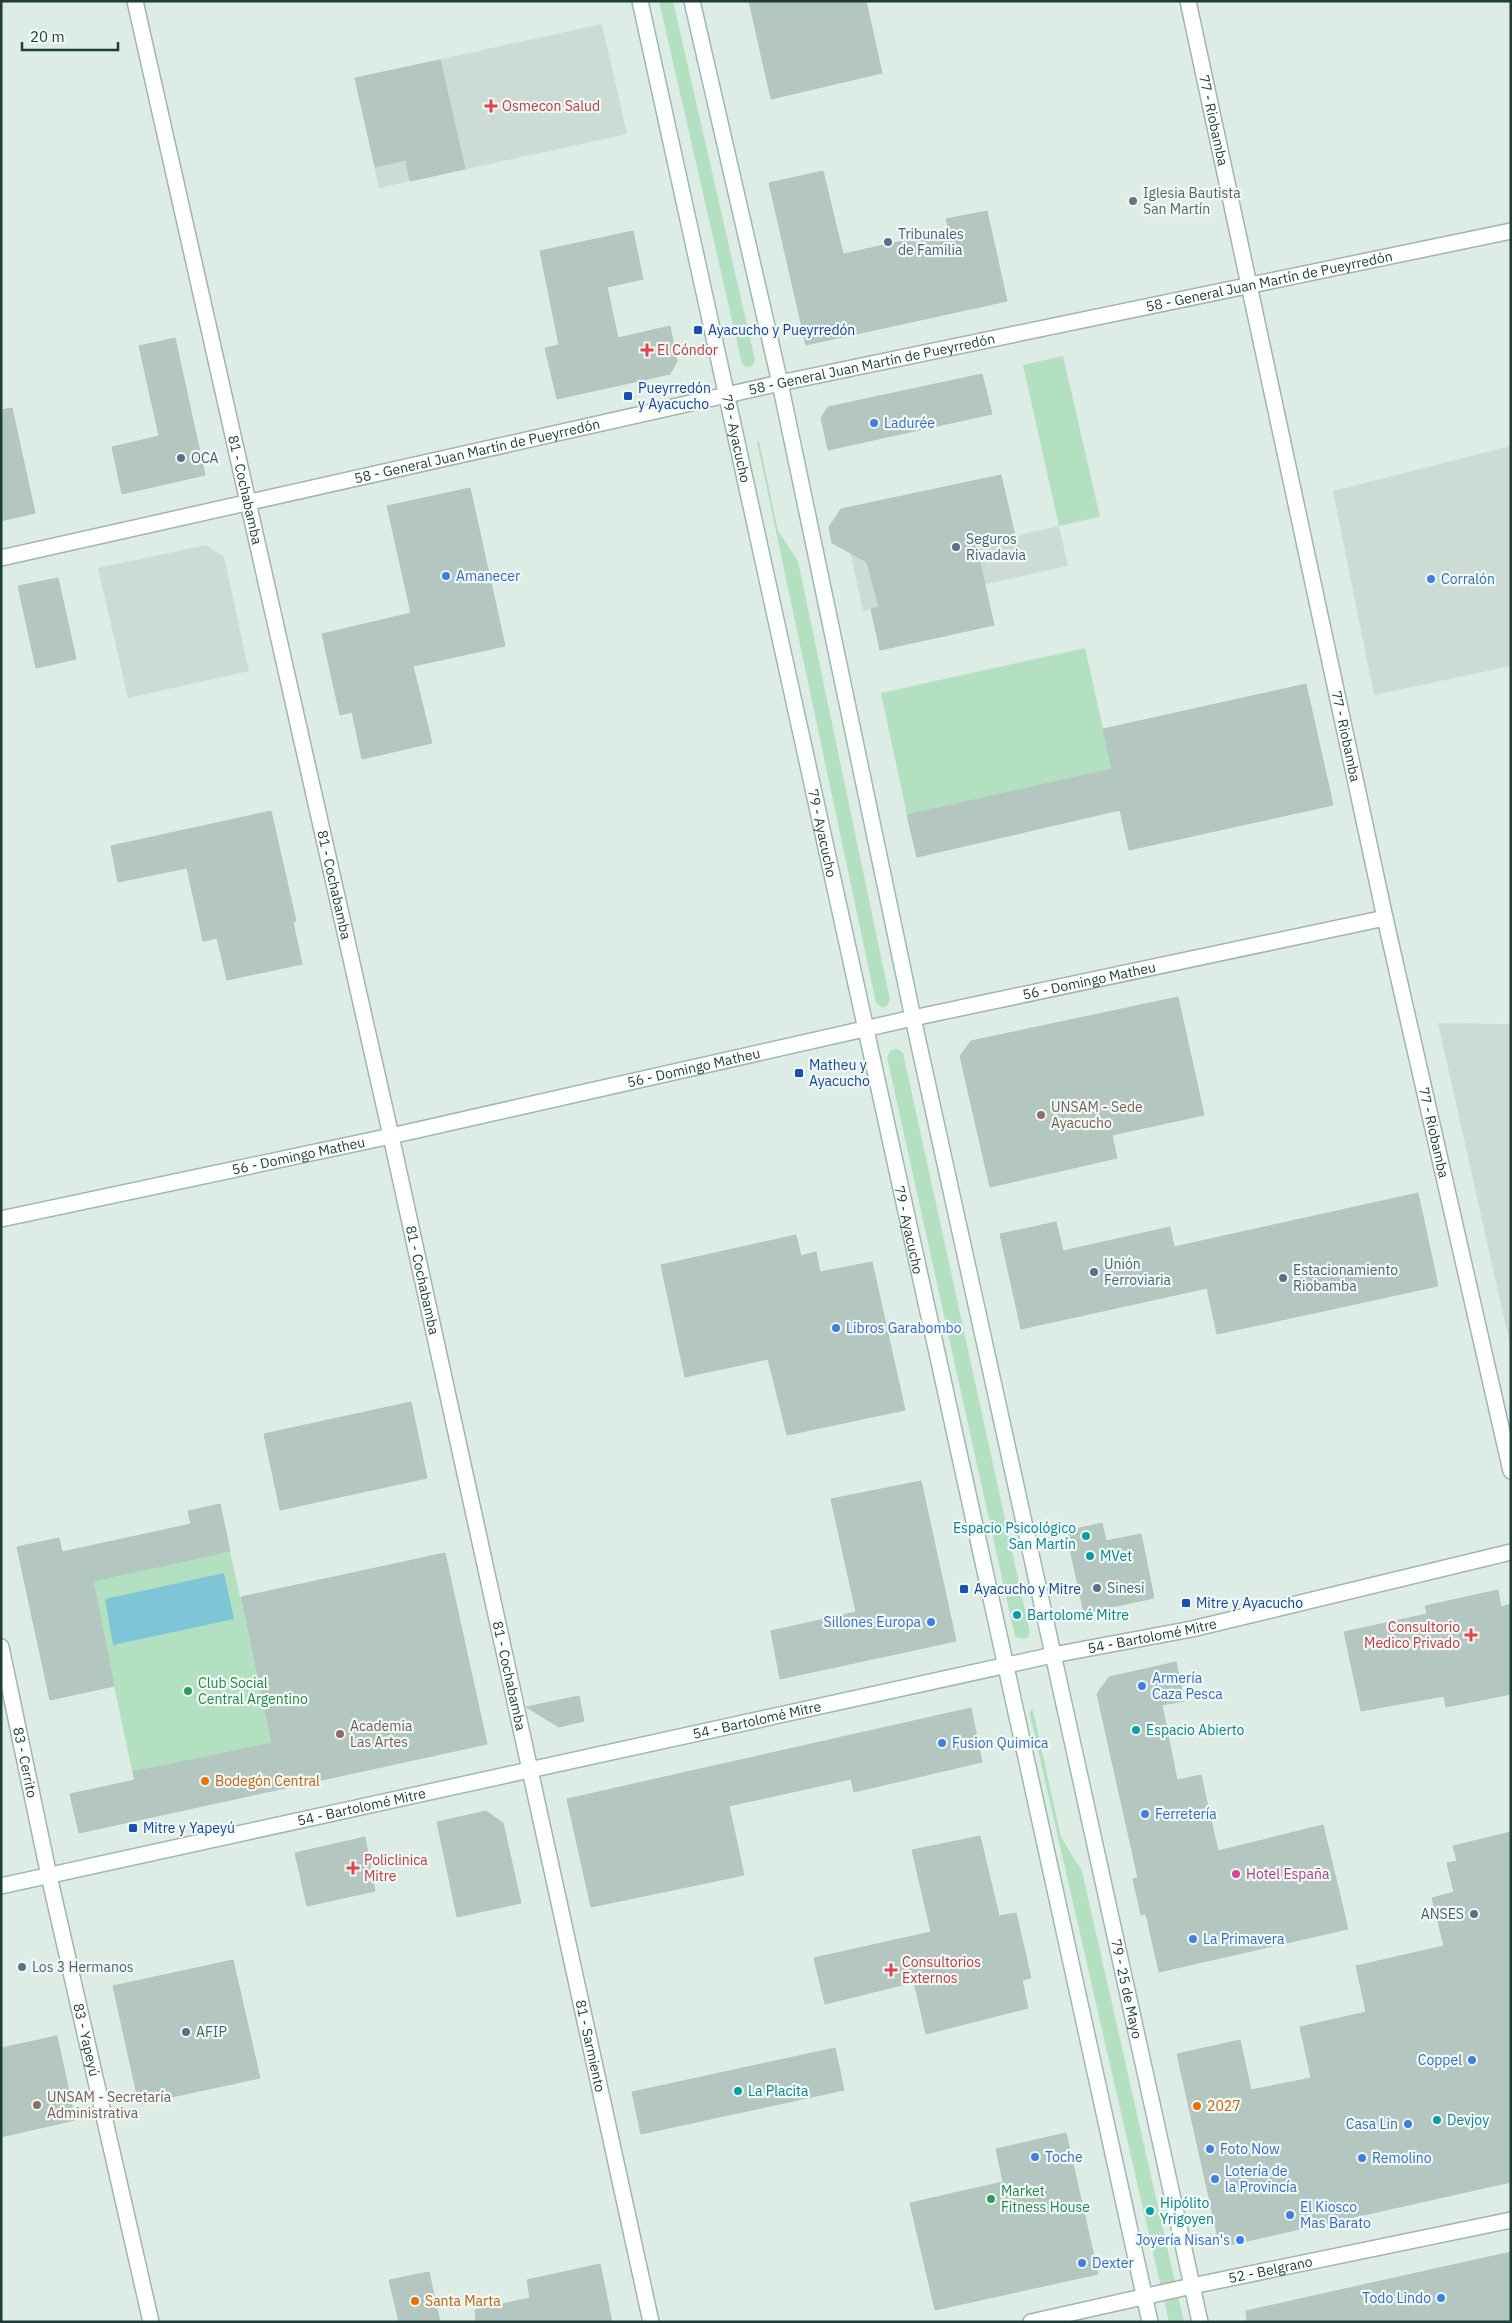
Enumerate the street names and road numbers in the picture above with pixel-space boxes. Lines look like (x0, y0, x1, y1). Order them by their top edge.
street label: 77 - Riobamba (1195, 73, 1232, 168)
street label: 58 - General Juan Martín de Pueyrredón (1144, 247, 1394, 316)
street label: 58 - General Juan Martín de Pueyrredón (747, 330, 997, 399)
street label: 79 - Ayacucho (718, 393, 755, 485)
street label: 58 - General Juan Martín de Pueyrredón (353, 415, 602, 487)
street label: 81 - Cochabamba (224, 433, 266, 547)
street label: 77 - Riobamba (1327, 689, 1365, 784)
street label: 79 - Ayacucho (804, 787, 841, 879)
street label: 81 - Cochabamba (313, 828, 356, 942)
street label: 56 - Domingo Matheu (1021, 958, 1157, 1004)
street label: 56 - Domingo Matheu (625, 1044, 762, 1091)
street label: 77 - Riobamba (1415, 1085, 1453, 1180)
street label: 56 - Domingo Matheu (230, 1133, 367, 1179)
street label: 79 - Ayacucho (890, 1184, 927, 1276)
street label: 81 - Cochabamba (402, 1224, 443, 1337)
street label: 54 - Bartolomé Mitre (1086, 1614, 1219, 1657)
street label: 81 - Cochabamba (489, 1619, 530, 1733)
street label: 54 - Bartolomé Mitre (691, 1697, 823, 1743)
street label: 83 - Cerrito (9, 1725, 41, 1800)
street label: 54 - Bartolomé Mitre (295, 1784, 428, 1830)
street label: 79 - 25 de Mayo (1107, 1937, 1146, 2041)
street label: 81 - Sarmiento (572, 1998, 609, 2094)
street label: 83 - Yapeyú (69, 2001, 104, 2078)
street label: 52 - Belgrano (1227, 2252, 1314, 2287)

